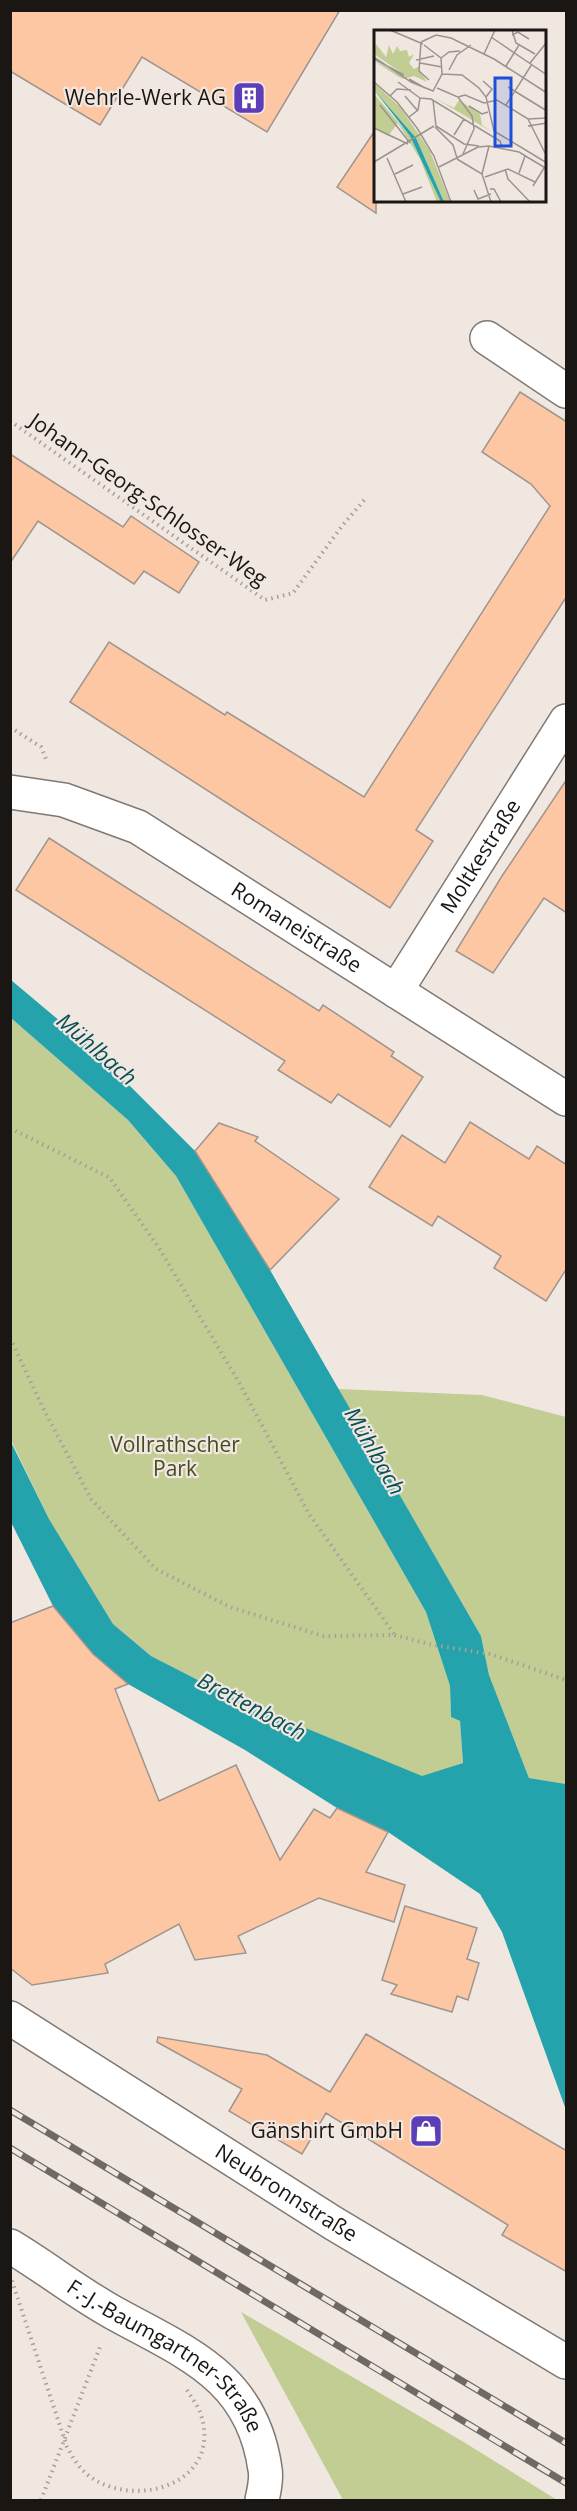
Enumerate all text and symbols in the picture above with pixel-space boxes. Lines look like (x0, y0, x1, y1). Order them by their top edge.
inset map (374, 30, 547, 202)
building icon: Wehrle-Werk AG (231, 80, 267, 116)
place label: Wehrle-Werk AG (65, 83, 226, 111)
street label: Johann-Georg-Schlosser-Weg (23, 405, 273, 592)
street label: Moltkestraße (433, 794, 526, 918)
street label: Romaneistraße (226, 875, 367, 979)
water label: Mühlbach (51, 1005, 144, 1091)
water label: Mühlbach (339, 1401, 413, 1500)
park label: Vollrathscher Park (110, 1430, 240, 1482)
water label: Brettenbach (193, 1664, 312, 1746)
shop icon: Gänshirt GmbH (408, 2113, 444, 2149)
place label: Gänshirt GmbH (250, 2116, 403, 2144)
street label: Neubronnstraße (210, 2137, 363, 2247)
street label: F.-J.-Baumgartner-Straße (62, 2273, 270, 2436)

